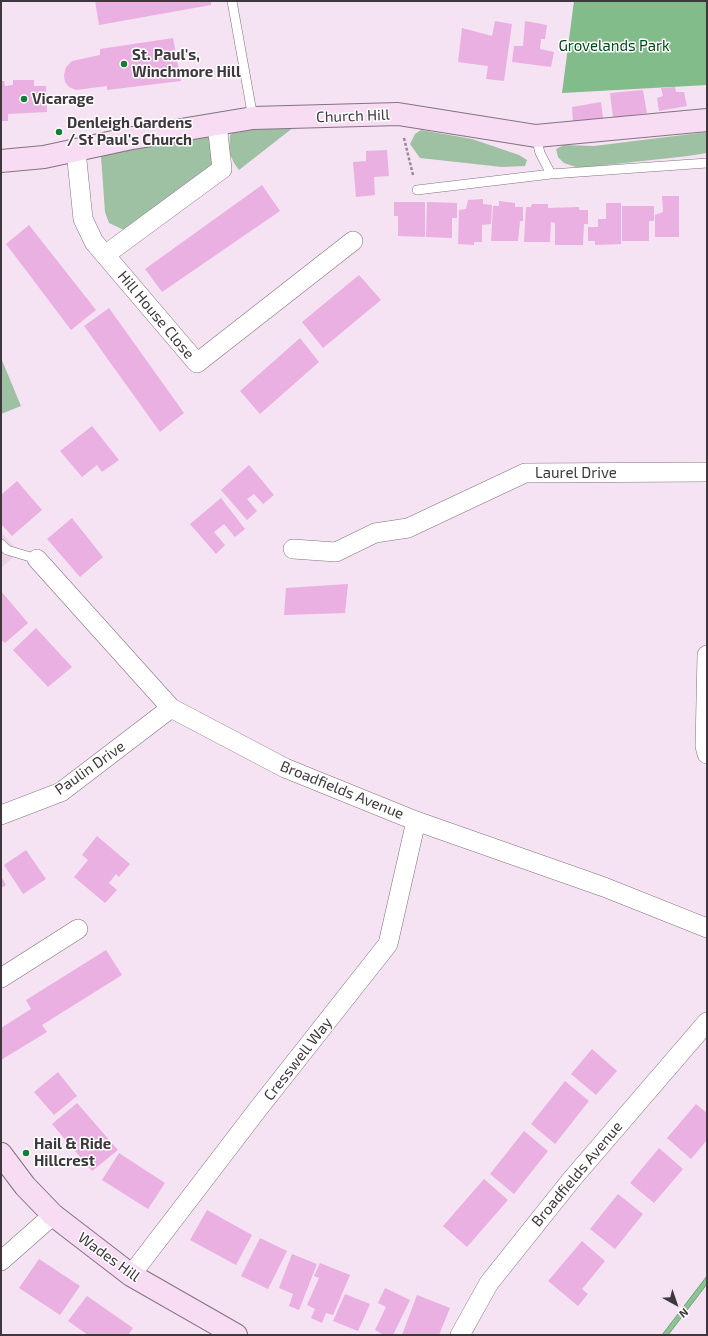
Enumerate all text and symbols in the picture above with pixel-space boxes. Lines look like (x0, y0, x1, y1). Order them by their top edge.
park label: Grovelands Park (558, 37, 670, 55)
place label: St. Paul's, Winchmore Hill (132, 46, 241, 81)
marker: St. Paul's, Winchmore Hill (119, 59, 129, 69)
place label: Vicarage (32, 90, 94, 108)
marker: Vicarage (19, 94, 29, 104)
street label: Church Hill (316, 106, 390, 126)
place label: Denleigh Gardens / St Paul's Church (67, 114, 192, 149)
marker: Denleigh Gardens / St Paul's Church (54, 127, 64, 137)
street label: Hill House Close (114, 267, 198, 363)
street label: Laurel Drive (535, 464, 617, 482)
street label: Paulin Drive (51, 737, 129, 799)
street label: Broadfields Avenue (277, 757, 407, 823)
street label: Cresswell Way (260, 1014, 336, 1104)
street label: Broadfields Avenue (528, 1118, 626, 1230)
place label: Hail & Ride Hillcrest (34, 1135, 111, 1170)
marker: Hail & Ride Hillcrest (21, 1148, 31, 1158)
street label: Wades Hill (74, 1228, 144, 1286)
north arrow (656, 1284, 696, 1324)
text: N (677, 1306, 691, 1321)

